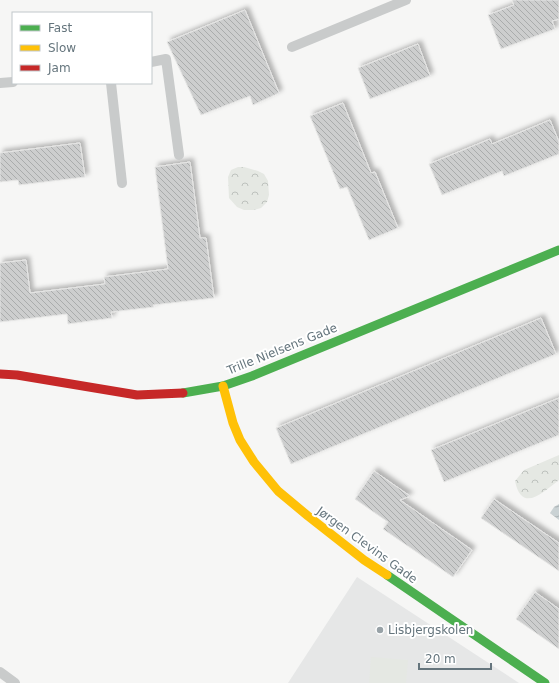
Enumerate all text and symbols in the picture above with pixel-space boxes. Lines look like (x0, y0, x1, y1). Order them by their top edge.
legend (12, 12, 152, 84)
text: Fast (48, 21, 72, 35)
text: Slow (48, 41, 76, 55)
text: Jam (47, 61, 71, 75)
street label: Trille Nielsens Gade (224, 320, 339, 378)
street label: Jørgen Clevins Gade (313, 503, 420, 586)
place label: Lisbjergskolen (388, 623, 473, 637)
marker: Lisbjergskolen (375, 625, 385, 635)
scale bar (419, 645, 491, 671)
text: 20 m (425, 652, 456, 666)

